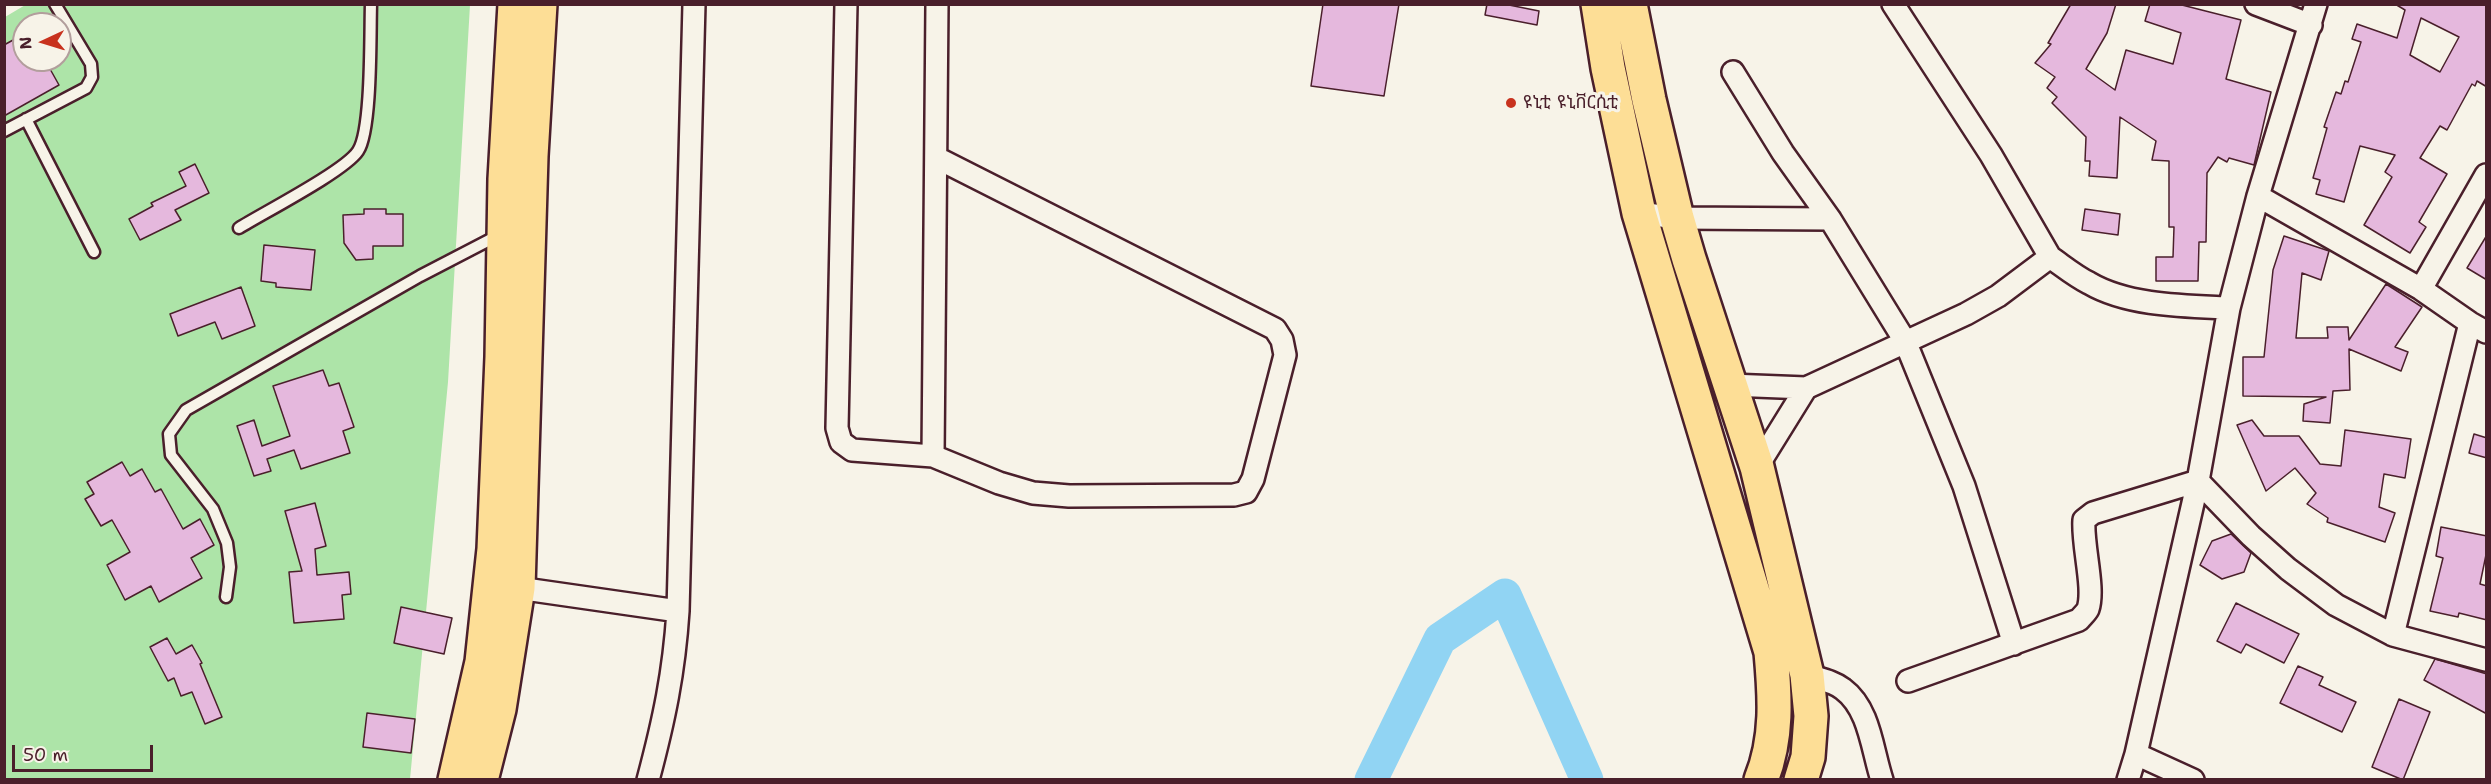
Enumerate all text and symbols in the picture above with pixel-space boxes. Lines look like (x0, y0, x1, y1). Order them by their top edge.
north arrow (12, 12, 72, 72)
text: N (15, 36, 36, 50)
place label: ዩኒቲ ዩኒቨርሲቲ (1523, 92, 1618, 114)
marker: ዩኒቲ ዩኒቨርሲቲ (1504, 96, 1518, 110)
scale bar (15, 733, 156, 771)
text: 50 m (23, 743, 68, 767)

